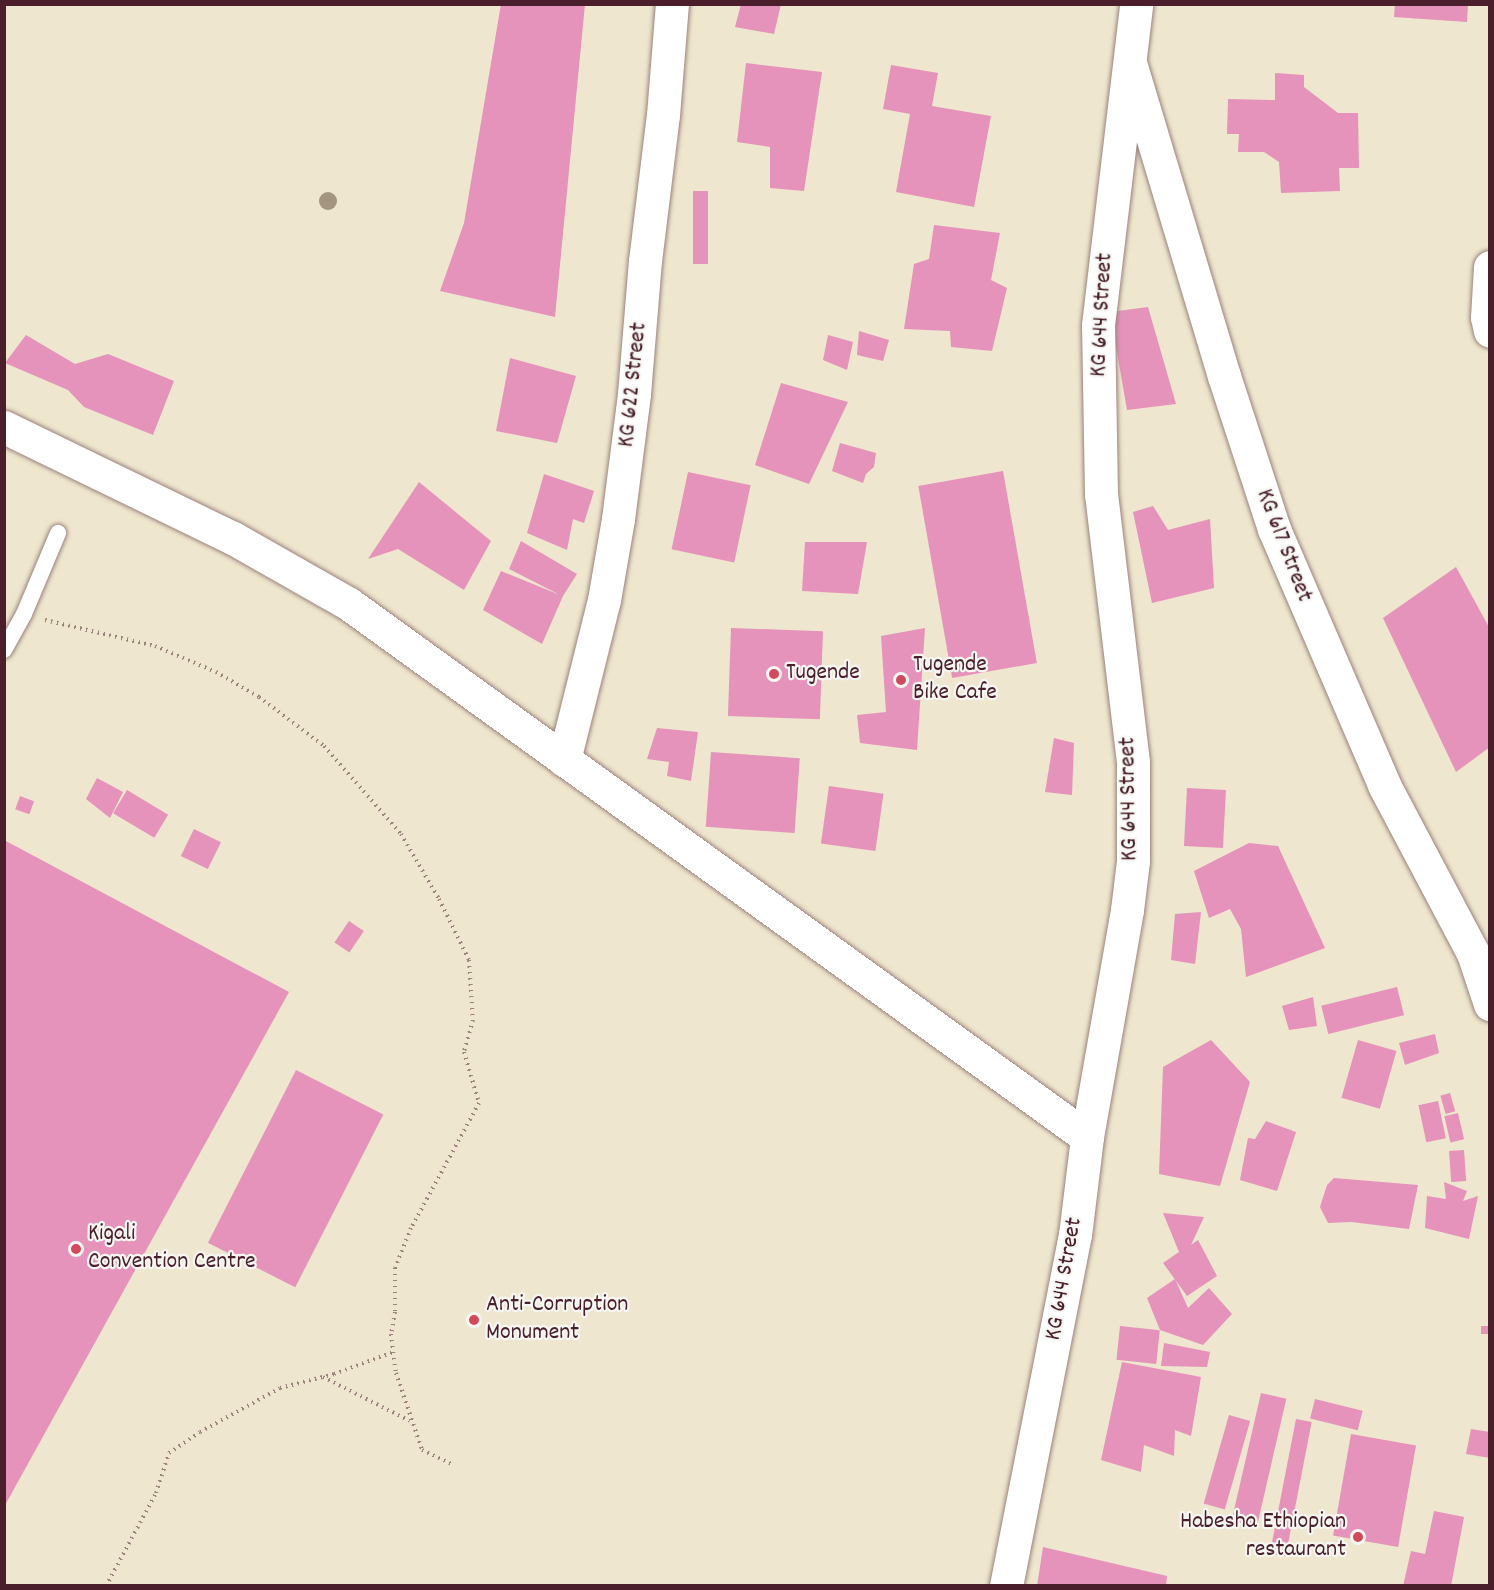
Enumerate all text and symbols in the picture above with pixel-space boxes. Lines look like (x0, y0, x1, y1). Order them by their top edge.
street label: KG 644 Street (1085, 252, 1121, 378)
street label: KG 622 Street (613, 321, 655, 449)
street label: KG 617 Street (1248, 485, 1318, 607)
place label: Tugende Bike Cafe (913, 652, 997, 708)
place label: Tugende (786, 660, 860, 688)
marker: Tugende (767, 667, 781, 681)
marker: Tugende Bike Cafe (894, 673, 908, 687)
street label: KG 644 Street (1115, 737, 1145, 861)
street label: KG 644 Street (1040, 1215, 1090, 1343)
place label: Kigali Convention Centre (88, 1221, 256, 1277)
marker: Kigali Convention Centre (69, 1242, 83, 1256)
place label: Anti-Corruption Monument (486, 1292, 628, 1348)
marker: Anti-Corruption Monument (467, 1313, 481, 1327)
place label: Habesha Ethiopian restaurant (1180, 1509, 1346, 1565)
marker: Habesha Ethiopian restaurant (1351, 1530, 1365, 1544)

